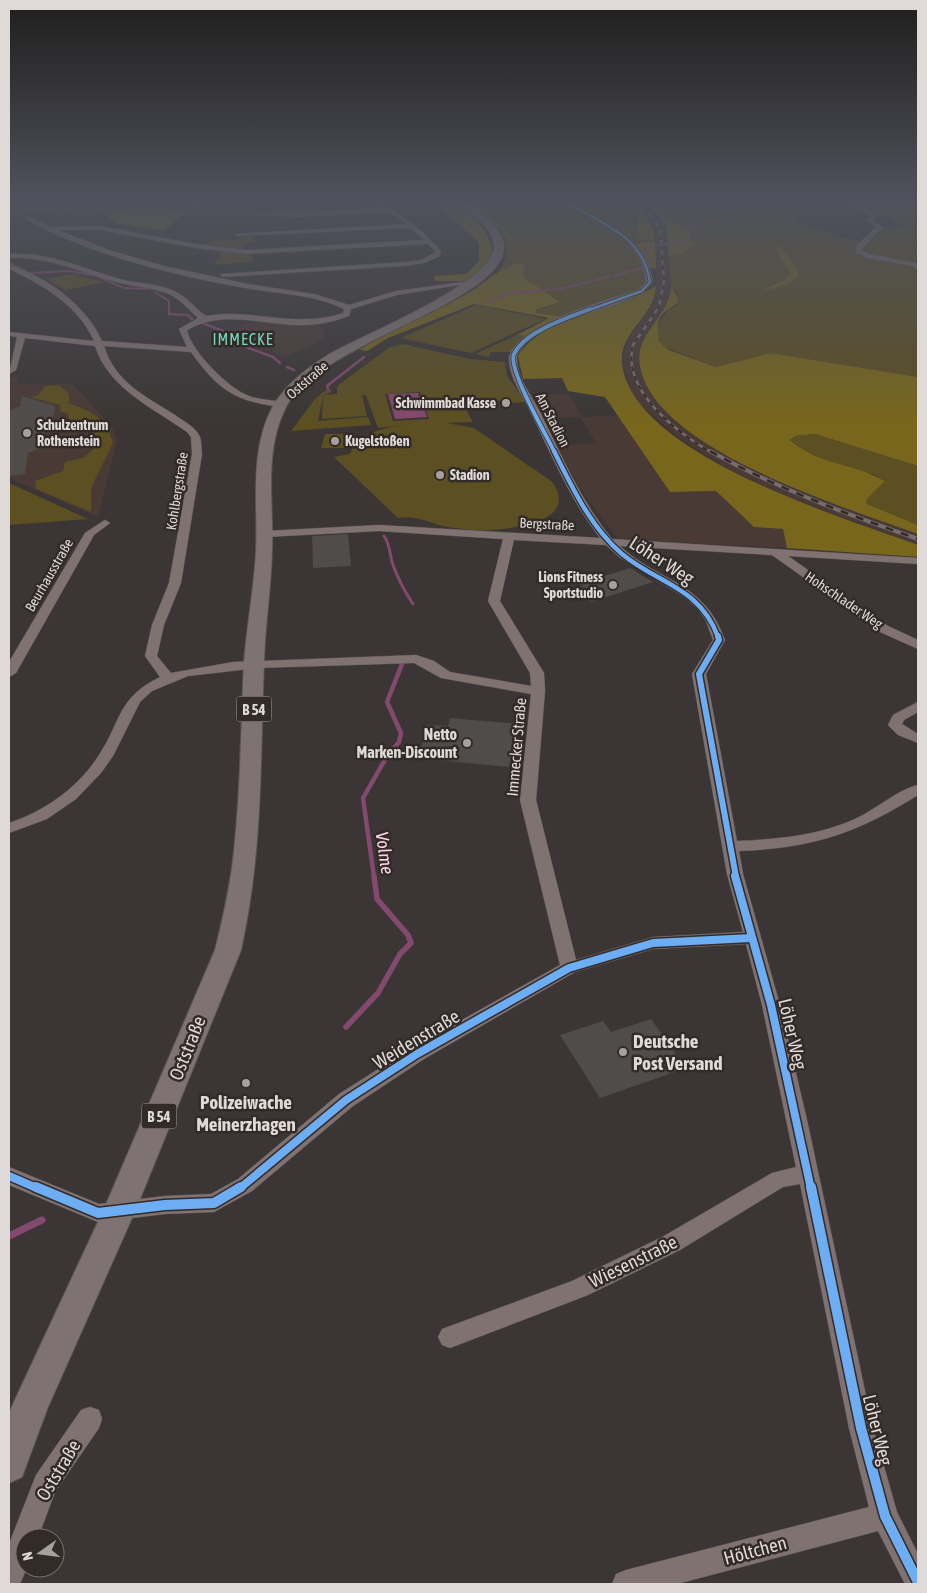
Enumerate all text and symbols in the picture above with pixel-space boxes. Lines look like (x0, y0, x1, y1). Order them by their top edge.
district label: IMMECKE (212, 330, 274, 348)
street label: Oststraße (283, 358, 331, 402)
street label: Am Stadion (533, 390, 573, 450)
place label: Schwimmbad Kasse (395, 395, 496, 411)
marker: Schwimmbad Kasse (500, 397, 512, 409)
place label: Schulzentrum Rothenstein (37, 417, 108, 449)
marker: Schulzentrum Rothenstein (21, 427, 33, 439)
place label: Kugelstoßen (345, 433, 410, 449)
marker: Kugelstoßen (329, 435, 341, 447)
street label: Kohlbergstraße (163, 451, 191, 531)
place label: Stadion (450, 467, 490, 483)
marker: Stadion (434, 469, 446, 481)
street label: Bergstraße (519, 515, 575, 533)
street label: Löher Weg (626, 531, 699, 589)
street label: Beurhausstraße (22, 536, 76, 614)
street label: Hohschlader Weg (802, 568, 886, 632)
place label: Lions Fitness Sportstudio (538, 569, 603, 601)
marker: Lions Fitness Sportstudio (607, 579, 619, 591)
road number: B 54 (236, 696, 272, 722)
street label: Immecker Straße (503, 697, 529, 797)
place label: Netto Marken-Discount (357, 725, 457, 761)
marker: Netto Marken-Discount (461, 737, 473, 749)
water label: Volme (372, 830, 398, 876)
street label: Löher Weg (774, 996, 812, 1073)
street label: Weidenstraße (369, 1005, 463, 1073)
street label: Oststraße (164, 1013, 210, 1083)
place label: Deutsche Post Versand (633, 1030, 723, 1074)
marker: Deutsche Post Versand (617, 1046, 629, 1058)
marker: Polizeiwache Meinerzhagen (240, 1077, 252, 1089)
place label: Polizeiwache Meinerzhagen (196, 1091, 296, 1135)
road number: B 54 (142, 1104, 176, 1128)
street label: Wiesenstraße (585, 1230, 681, 1292)
street label: Löher Weg (859, 1392, 898, 1469)
street label: Oststraße (31, 1436, 85, 1504)
north arrow (15, 1528, 65, 1578)
street label: Höltchen (721, 1531, 789, 1569)
text: N (19, 1550, 36, 1562)

